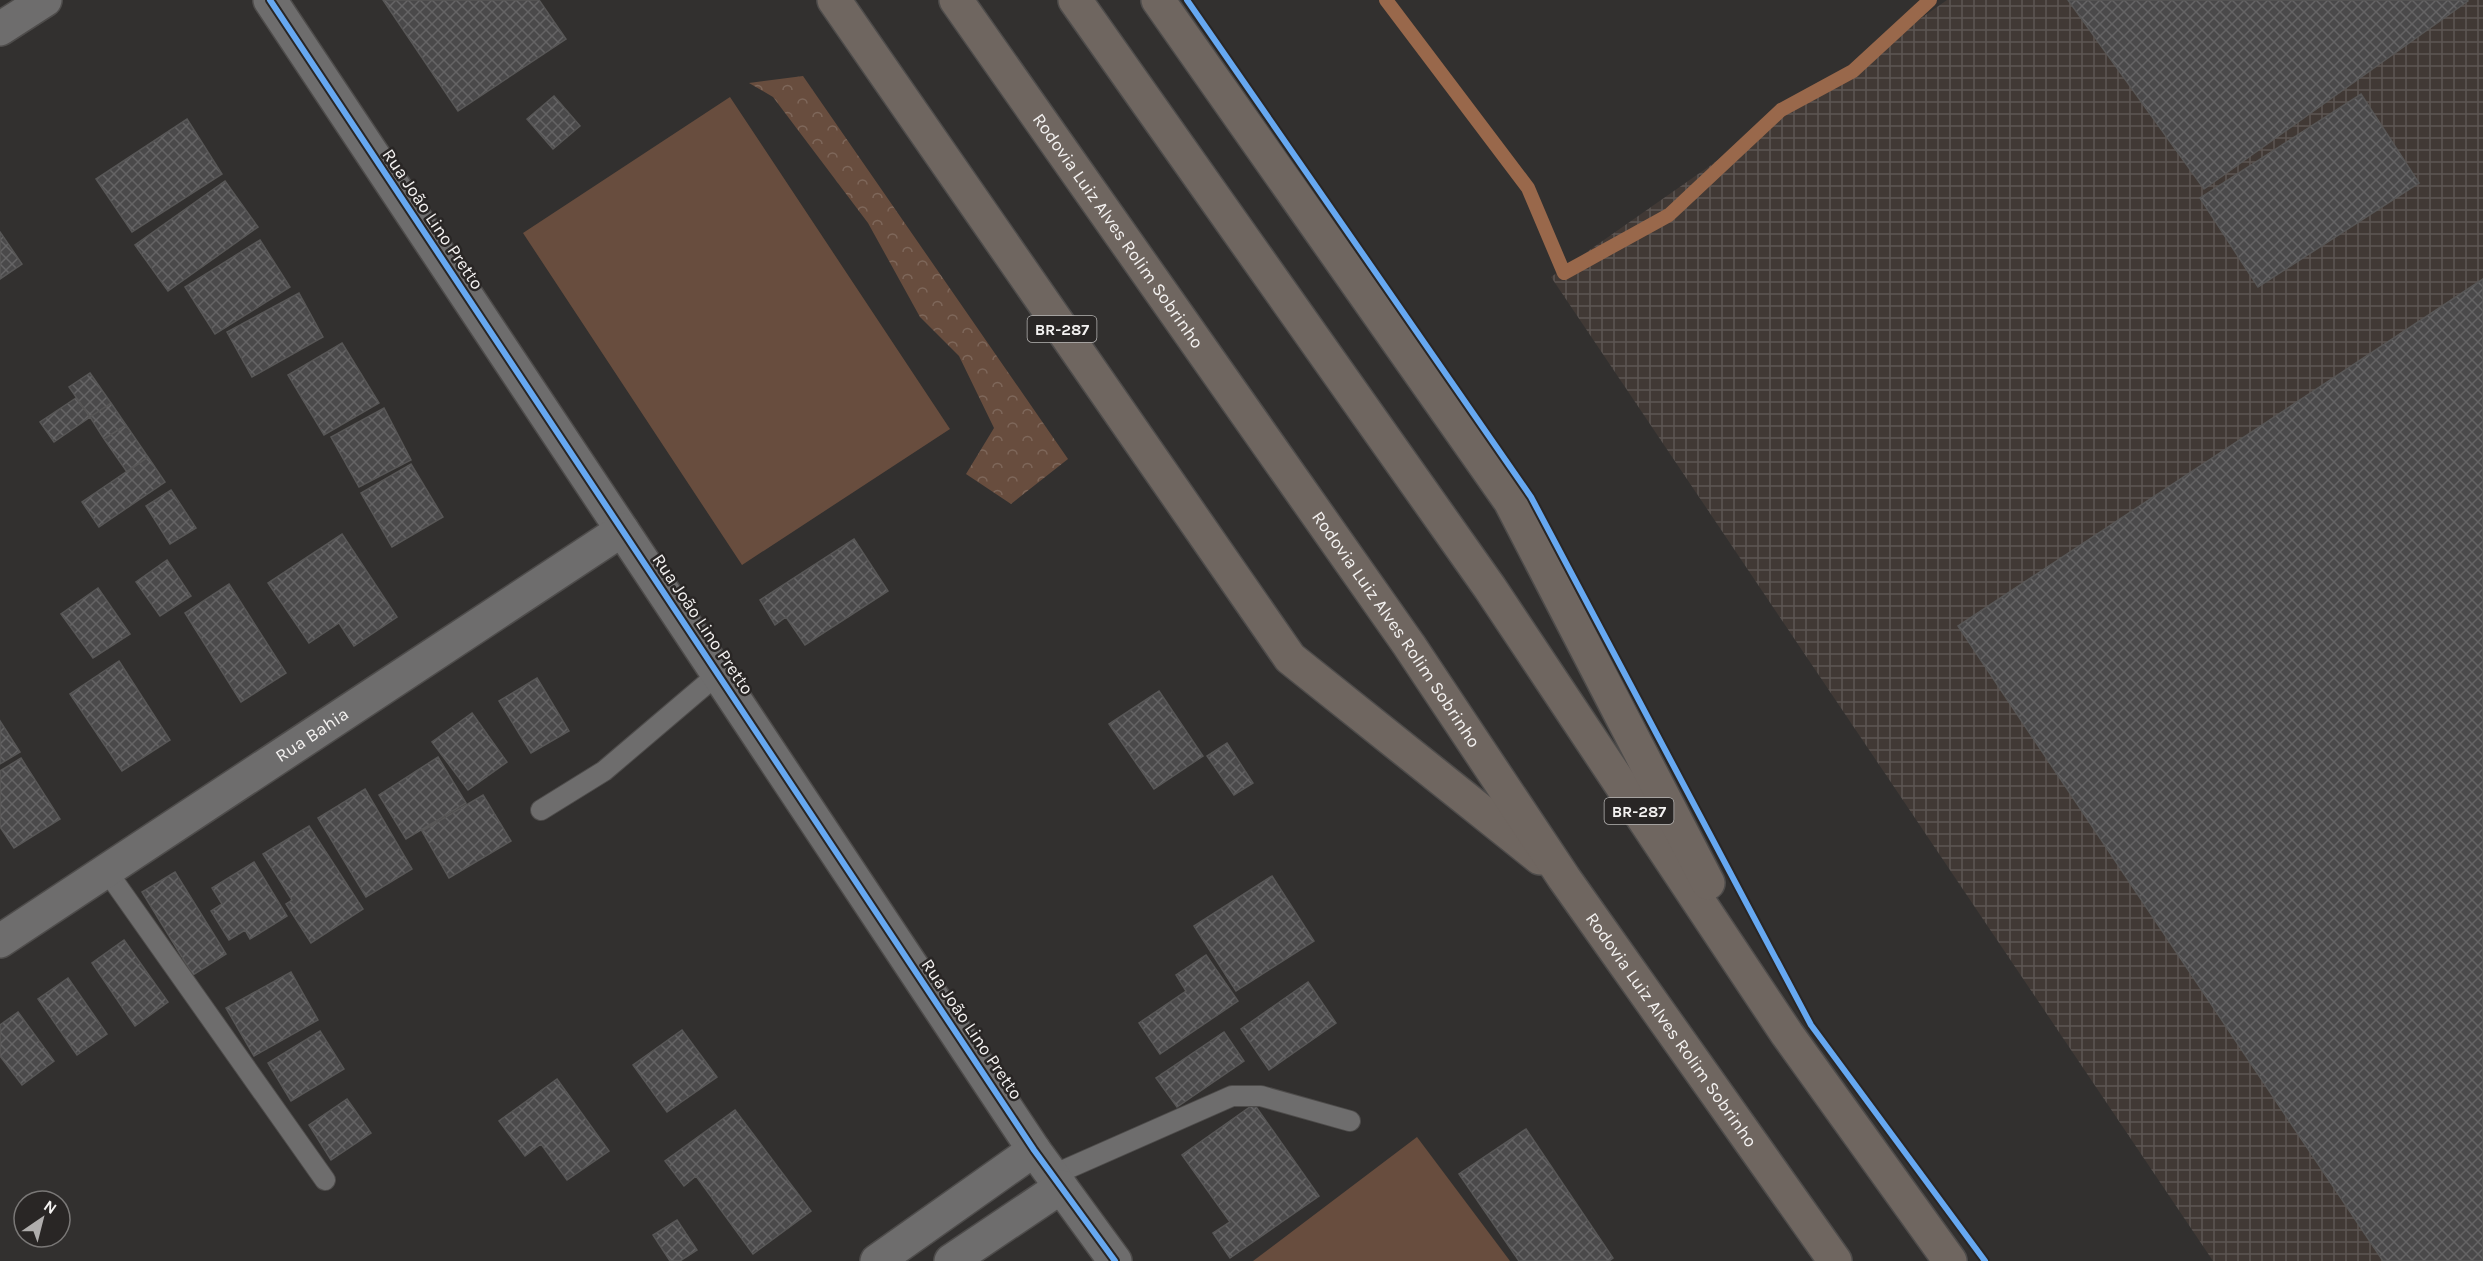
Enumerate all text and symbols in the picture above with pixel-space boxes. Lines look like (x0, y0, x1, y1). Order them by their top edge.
street label: Rodovia Luiz Alves Rolim Sobrinho (1028, 109, 1208, 353)
street label: Rua João Lino Pretto (378, 144, 488, 294)
road number: BR-287 (1028, 316, 1096, 342)
street label: Rodovia Luiz Alves Rolim Sobrinho (1307, 507, 1485, 752)
street label: Rua João Lino Pretto (648, 549, 758, 699)
street label: Rua Bahia (271, 703, 353, 767)
road number: BR-287 (1604, 798, 1674, 824)
street label: Rodovia Luiz Alves Rolim Sobrinho (1581, 908, 1762, 1151)
street label: Rua João Lino Pretto (917, 954, 1027, 1104)
north arrow (12, 1189, 72, 1249)
text: N (40, 1196, 60, 1218)

